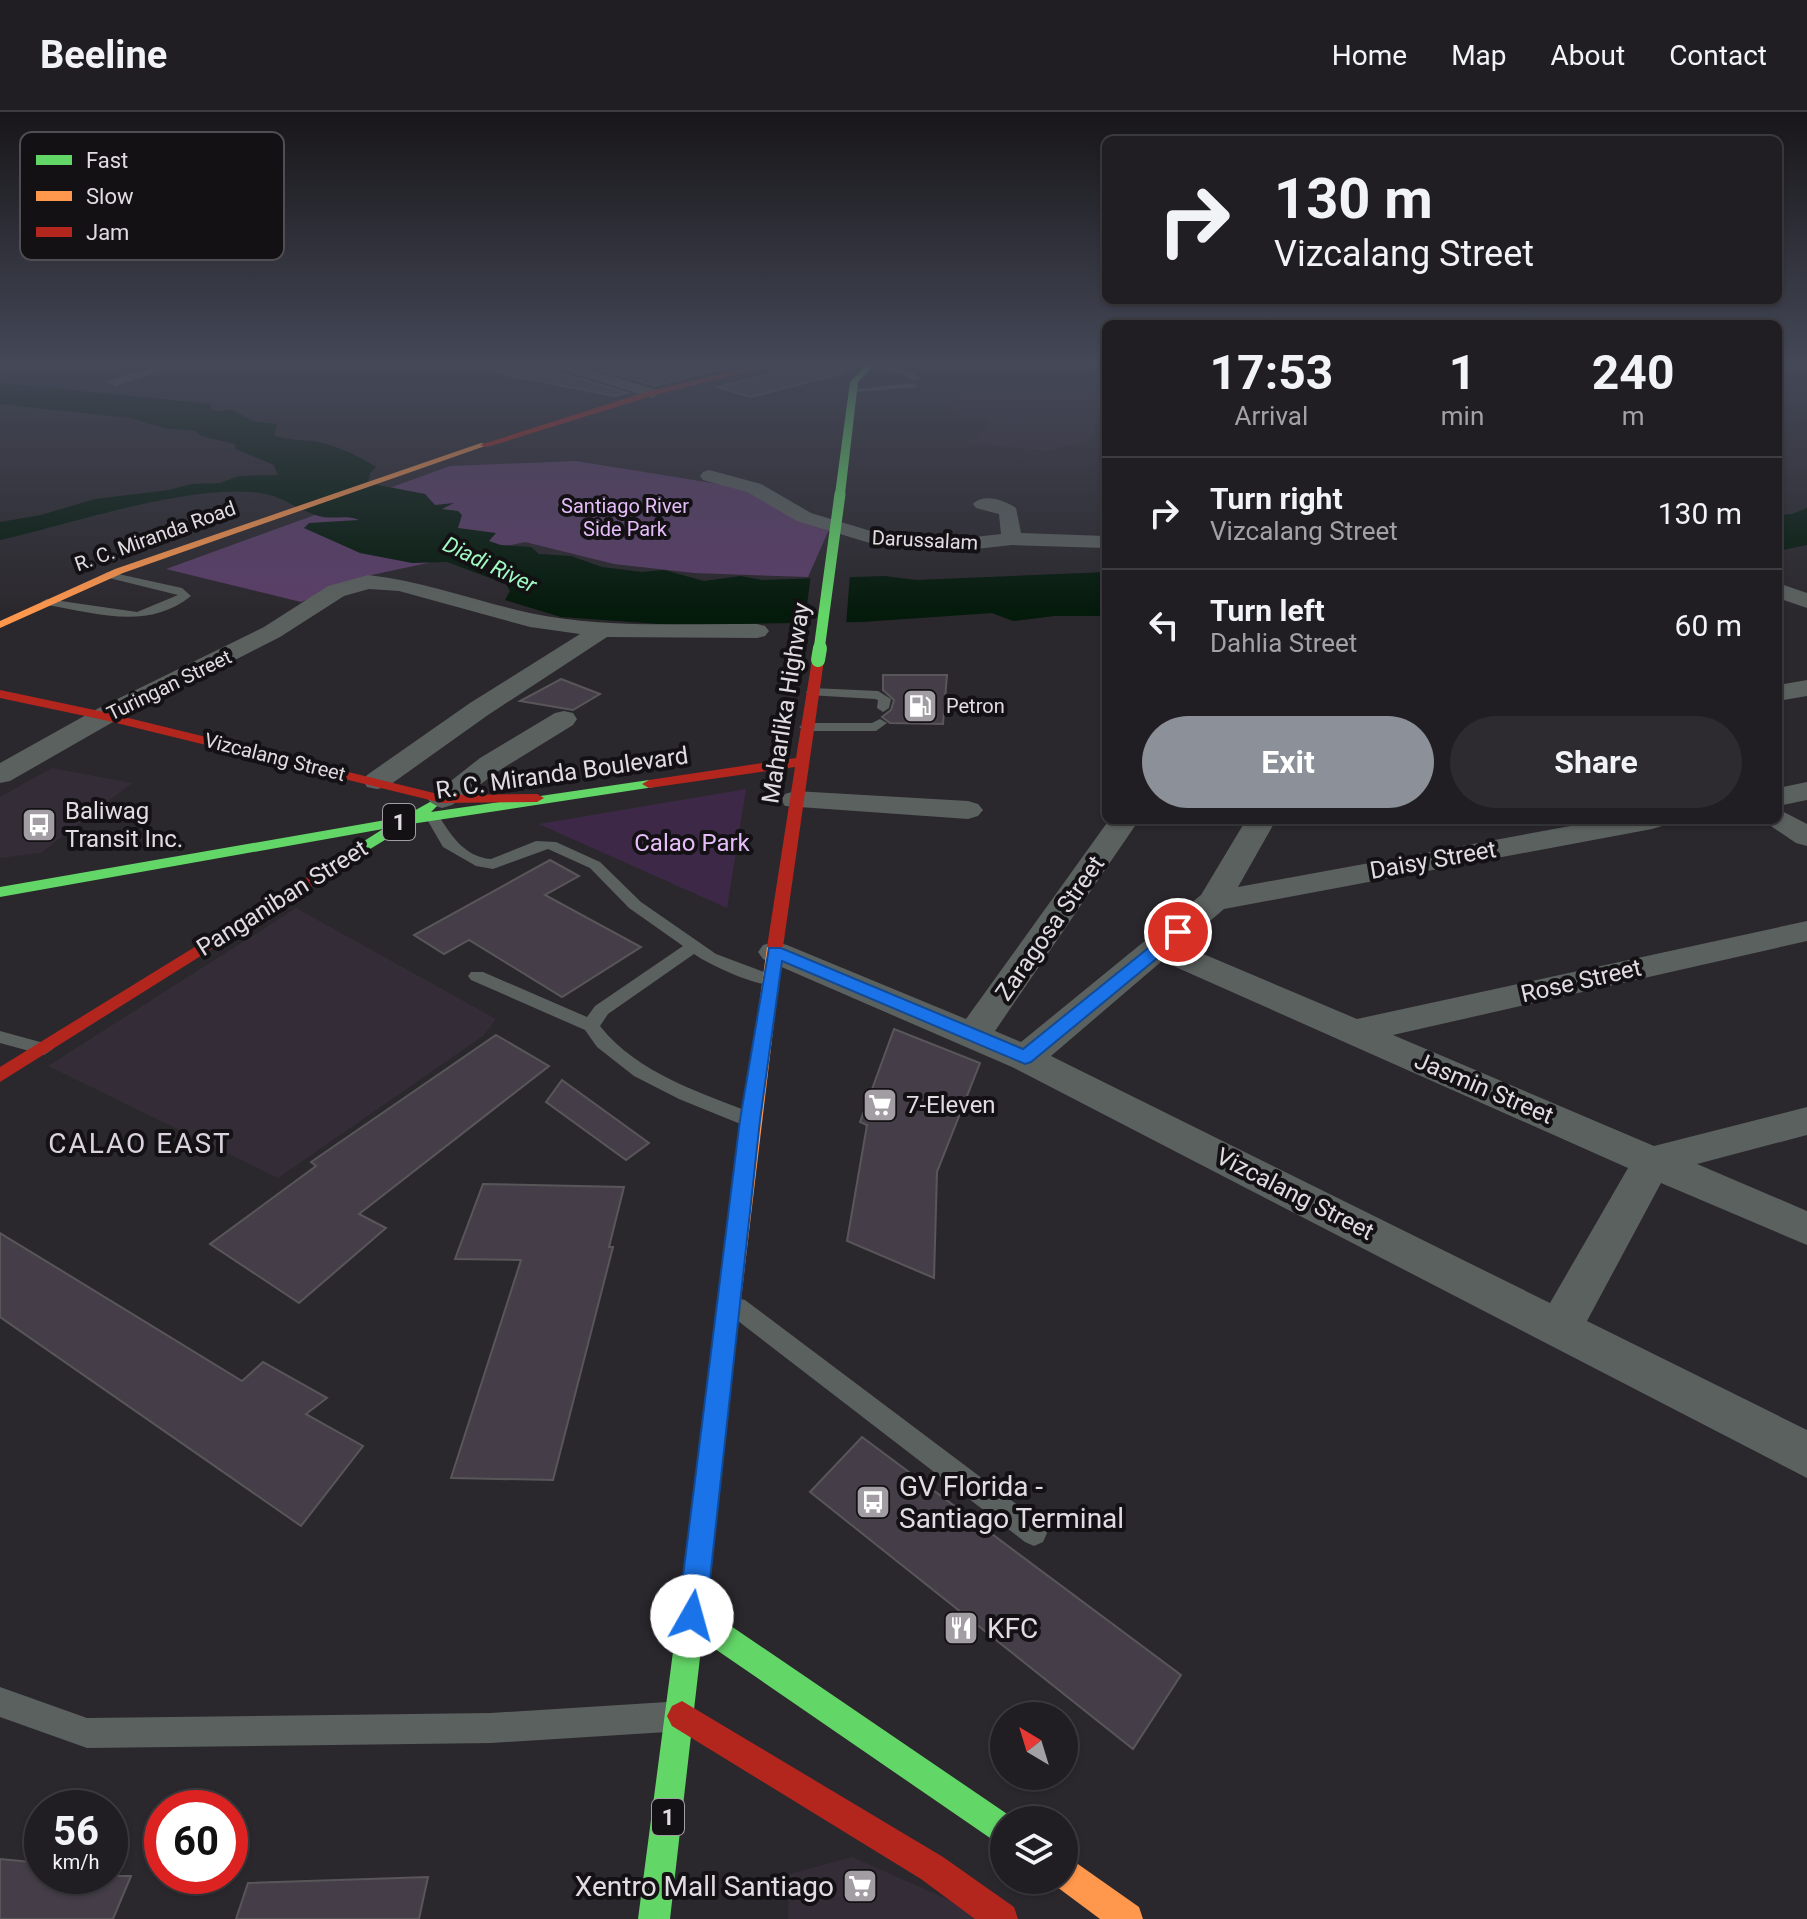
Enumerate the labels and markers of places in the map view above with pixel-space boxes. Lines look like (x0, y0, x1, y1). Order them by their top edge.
fuel station icon: Petron (901, 687, 939, 725)
place label: Petron (946, 694, 1005, 718)
place label: Baliwag Transit Inc. (65, 797, 183, 853)
bus stop icon: Baliwag Transit Inc. (20, 806, 58, 844)
pin (1144, 898, 1212, 966)
supermarket icon: 7-Eleven (861, 1086, 899, 1124)
place label: 7-Eleven (906, 1091, 996, 1119)
place label: GV Florida - Santiago Terminal (899, 1470, 1124, 1535)
bus stop icon: GV Florida - Santiago Terminal (854, 1483, 892, 1521)
restaurant icon: KFC (942, 1609, 980, 1647)
place label: KFC (987, 1612, 1038, 1645)
supermarket icon: Xentro Mall Santiago (841, 1867, 879, 1905)
place label: Xentro Mall Santiago (575, 1870, 834, 1903)

